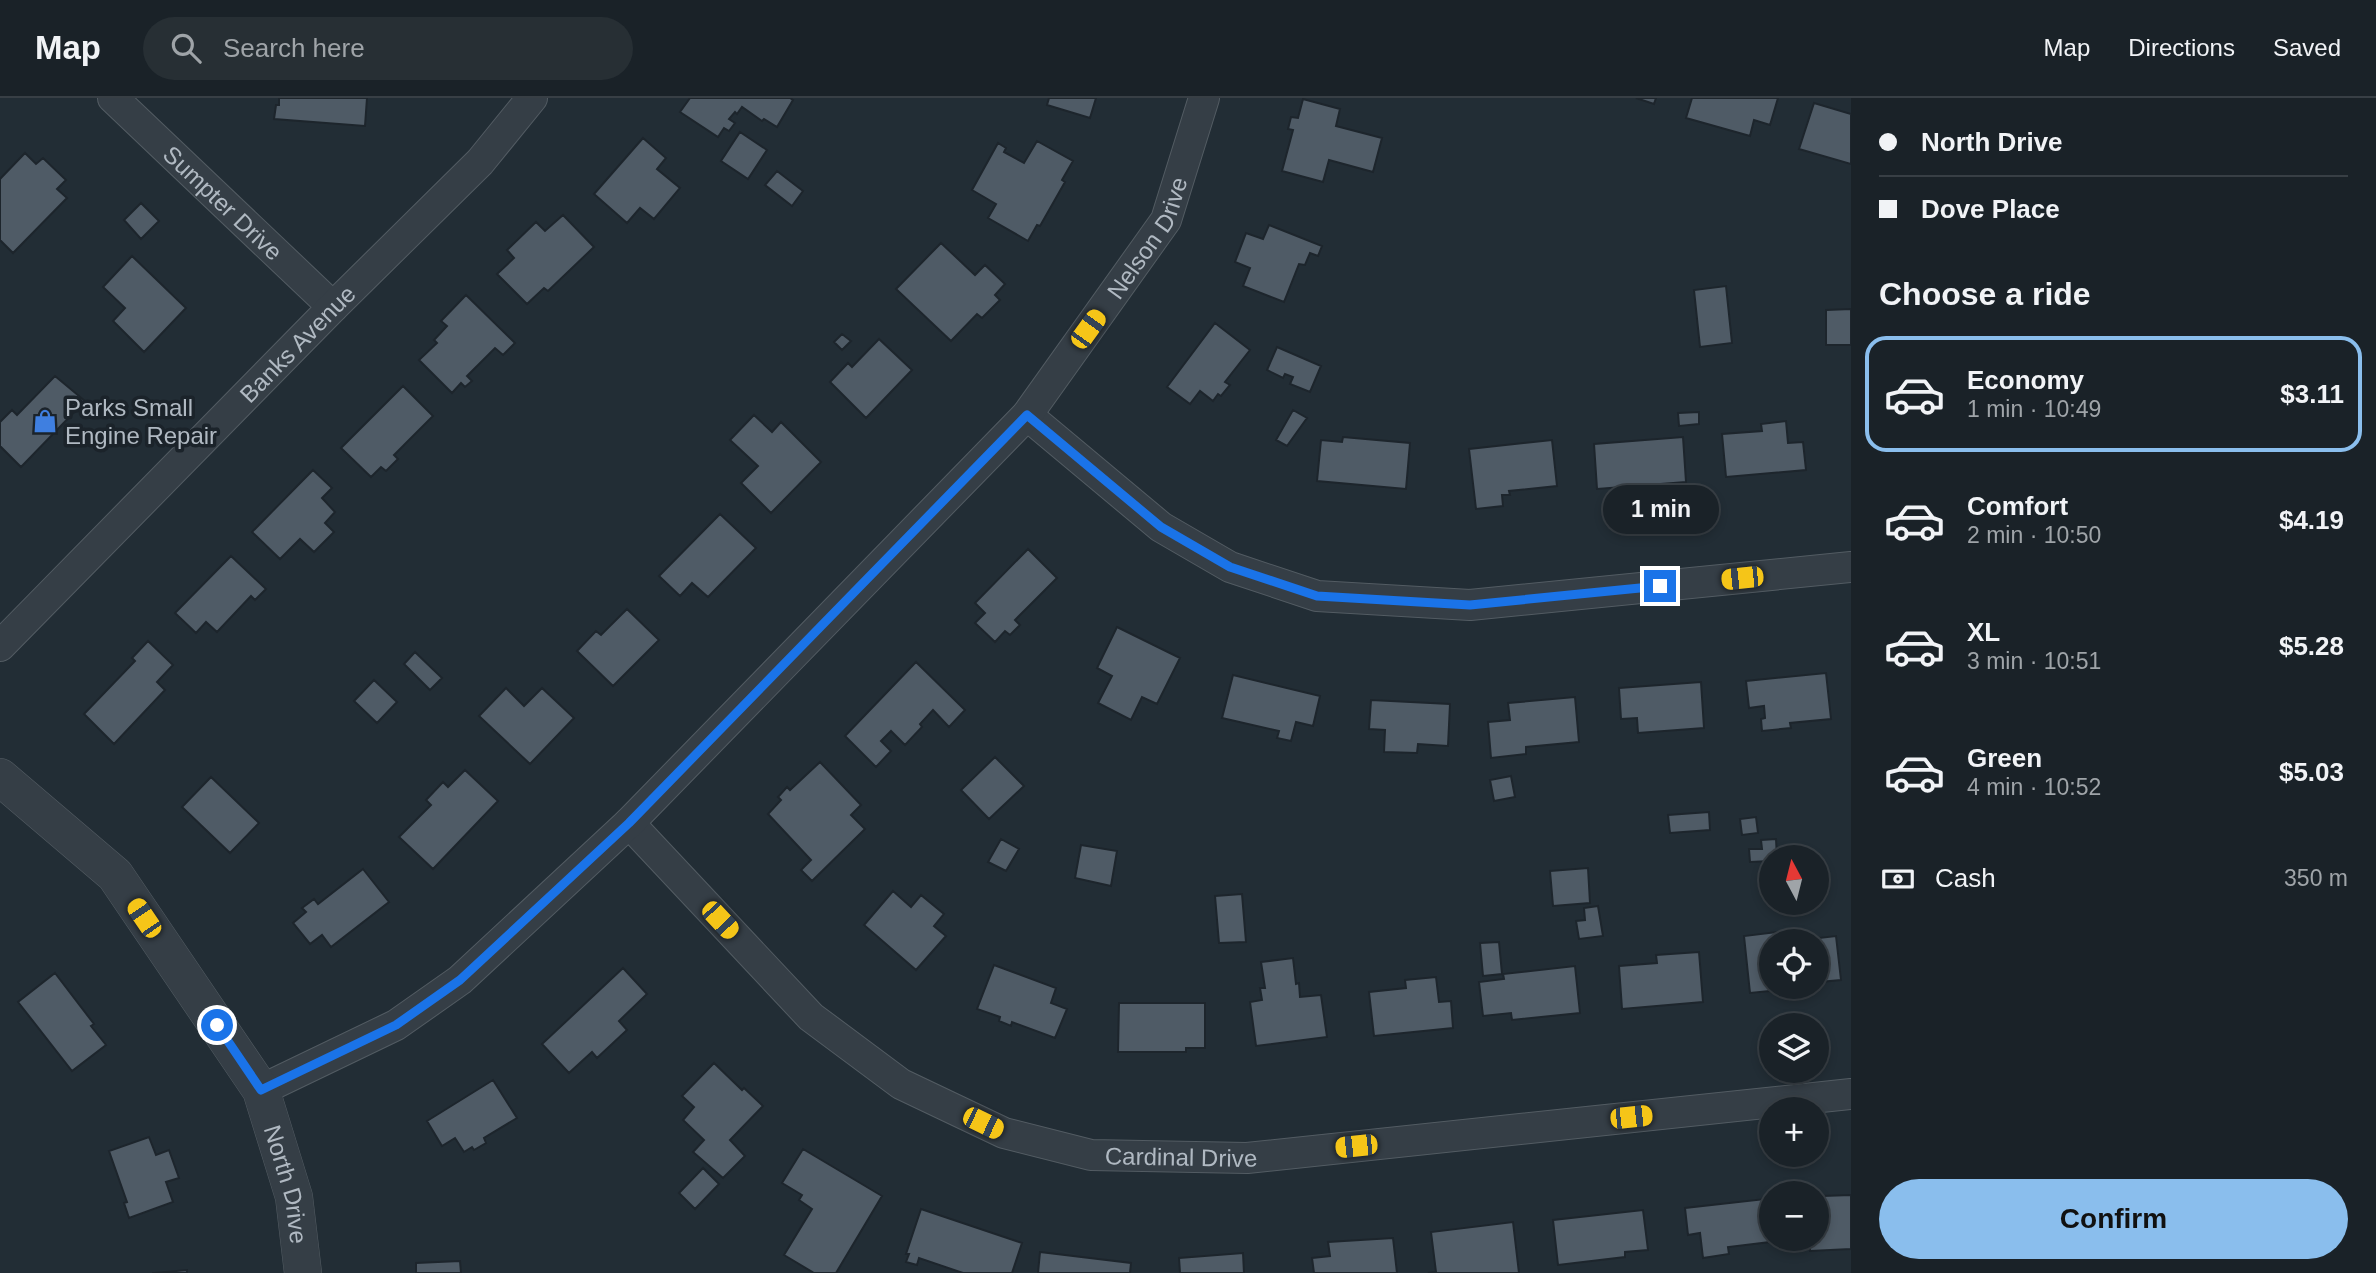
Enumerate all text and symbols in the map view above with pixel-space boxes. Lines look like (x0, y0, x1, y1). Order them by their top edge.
search box (143, 17, 633, 80)
text: Map (35, 29, 101, 66)
icon: search (167, 29, 205, 67)
text: Search here (223, 33, 365, 63)
text: Map (2044, 34, 2090, 61)
text: Directions (2128, 34, 2235, 61)
text: Saved (2273, 34, 2341, 61)
text: North Drive (1921, 127, 2063, 157)
street label: Sumpter Drive (158, 140, 288, 265)
street label: Nelson Drive (1101, 173, 1192, 304)
text: Dove Place (1921, 194, 2060, 224)
text: Choose a ride (1879, 276, 2091, 312)
street label: Banks Avenue (234, 280, 361, 408)
car (1068, 306, 1109, 352)
icon: car (1883, 363, 1946, 426)
text: Economy (1967, 365, 2084, 395)
text: $3.11 (2280, 379, 2344, 409)
place label: Parks Small Engine Repair (65, 394, 217, 449)
text: 1 min · 10:49 (1967, 396, 2101, 422)
shop icon: Parks Small Engine Repair (31, 407, 59, 435)
callout: 1 min (1602, 484, 1718, 533)
icon: car (1883, 489, 1946, 552)
text: Comfort (1967, 491, 2068, 521)
text: 1 min (1631, 496, 1691, 522)
text: $4.19 (2279, 505, 2344, 535)
text: 2 min · 10:50 (1967, 522, 2101, 548)
car (1721, 565, 1764, 591)
route end (1644, 570, 1676, 602)
icon: car (1883, 615, 1946, 678)
text: XL (1967, 617, 2000, 647)
text: $5.28 (2279, 631, 2344, 661)
text: 3 min · 10:51 (1967, 648, 2101, 674)
icon: car (1883, 741, 1946, 804)
text: Green (1967, 743, 2042, 773)
text: $5.03 (2279, 757, 2344, 787)
text: 4 min · 10:52 (1967, 774, 2101, 800)
north arrow (1759, 845, 1829, 915)
map controls (1759, 845, 1829, 1251)
icon: cash (1879, 860, 1917, 898)
text: Cash (1935, 863, 1996, 893)
text: 350 m (2284, 865, 2348, 891)
car (124, 895, 165, 941)
car (698, 897, 743, 943)
button: locate (1759, 929, 1829, 999)
route start (201, 1009, 233, 1041)
button: layers (1759, 1013, 1829, 1083)
button: + (1759, 1097, 1829, 1167)
car (960, 1104, 1007, 1142)
car (1610, 1104, 1653, 1130)
street label: North Drive (259, 1122, 313, 1245)
car (1335, 1133, 1378, 1159)
street label: Cardinal Drive (1105, 1142, 1258, 1172)
button: Confirm (1879, 1179, 2348, 1259)
button: − (1759, 1181, 1829, 1251)

